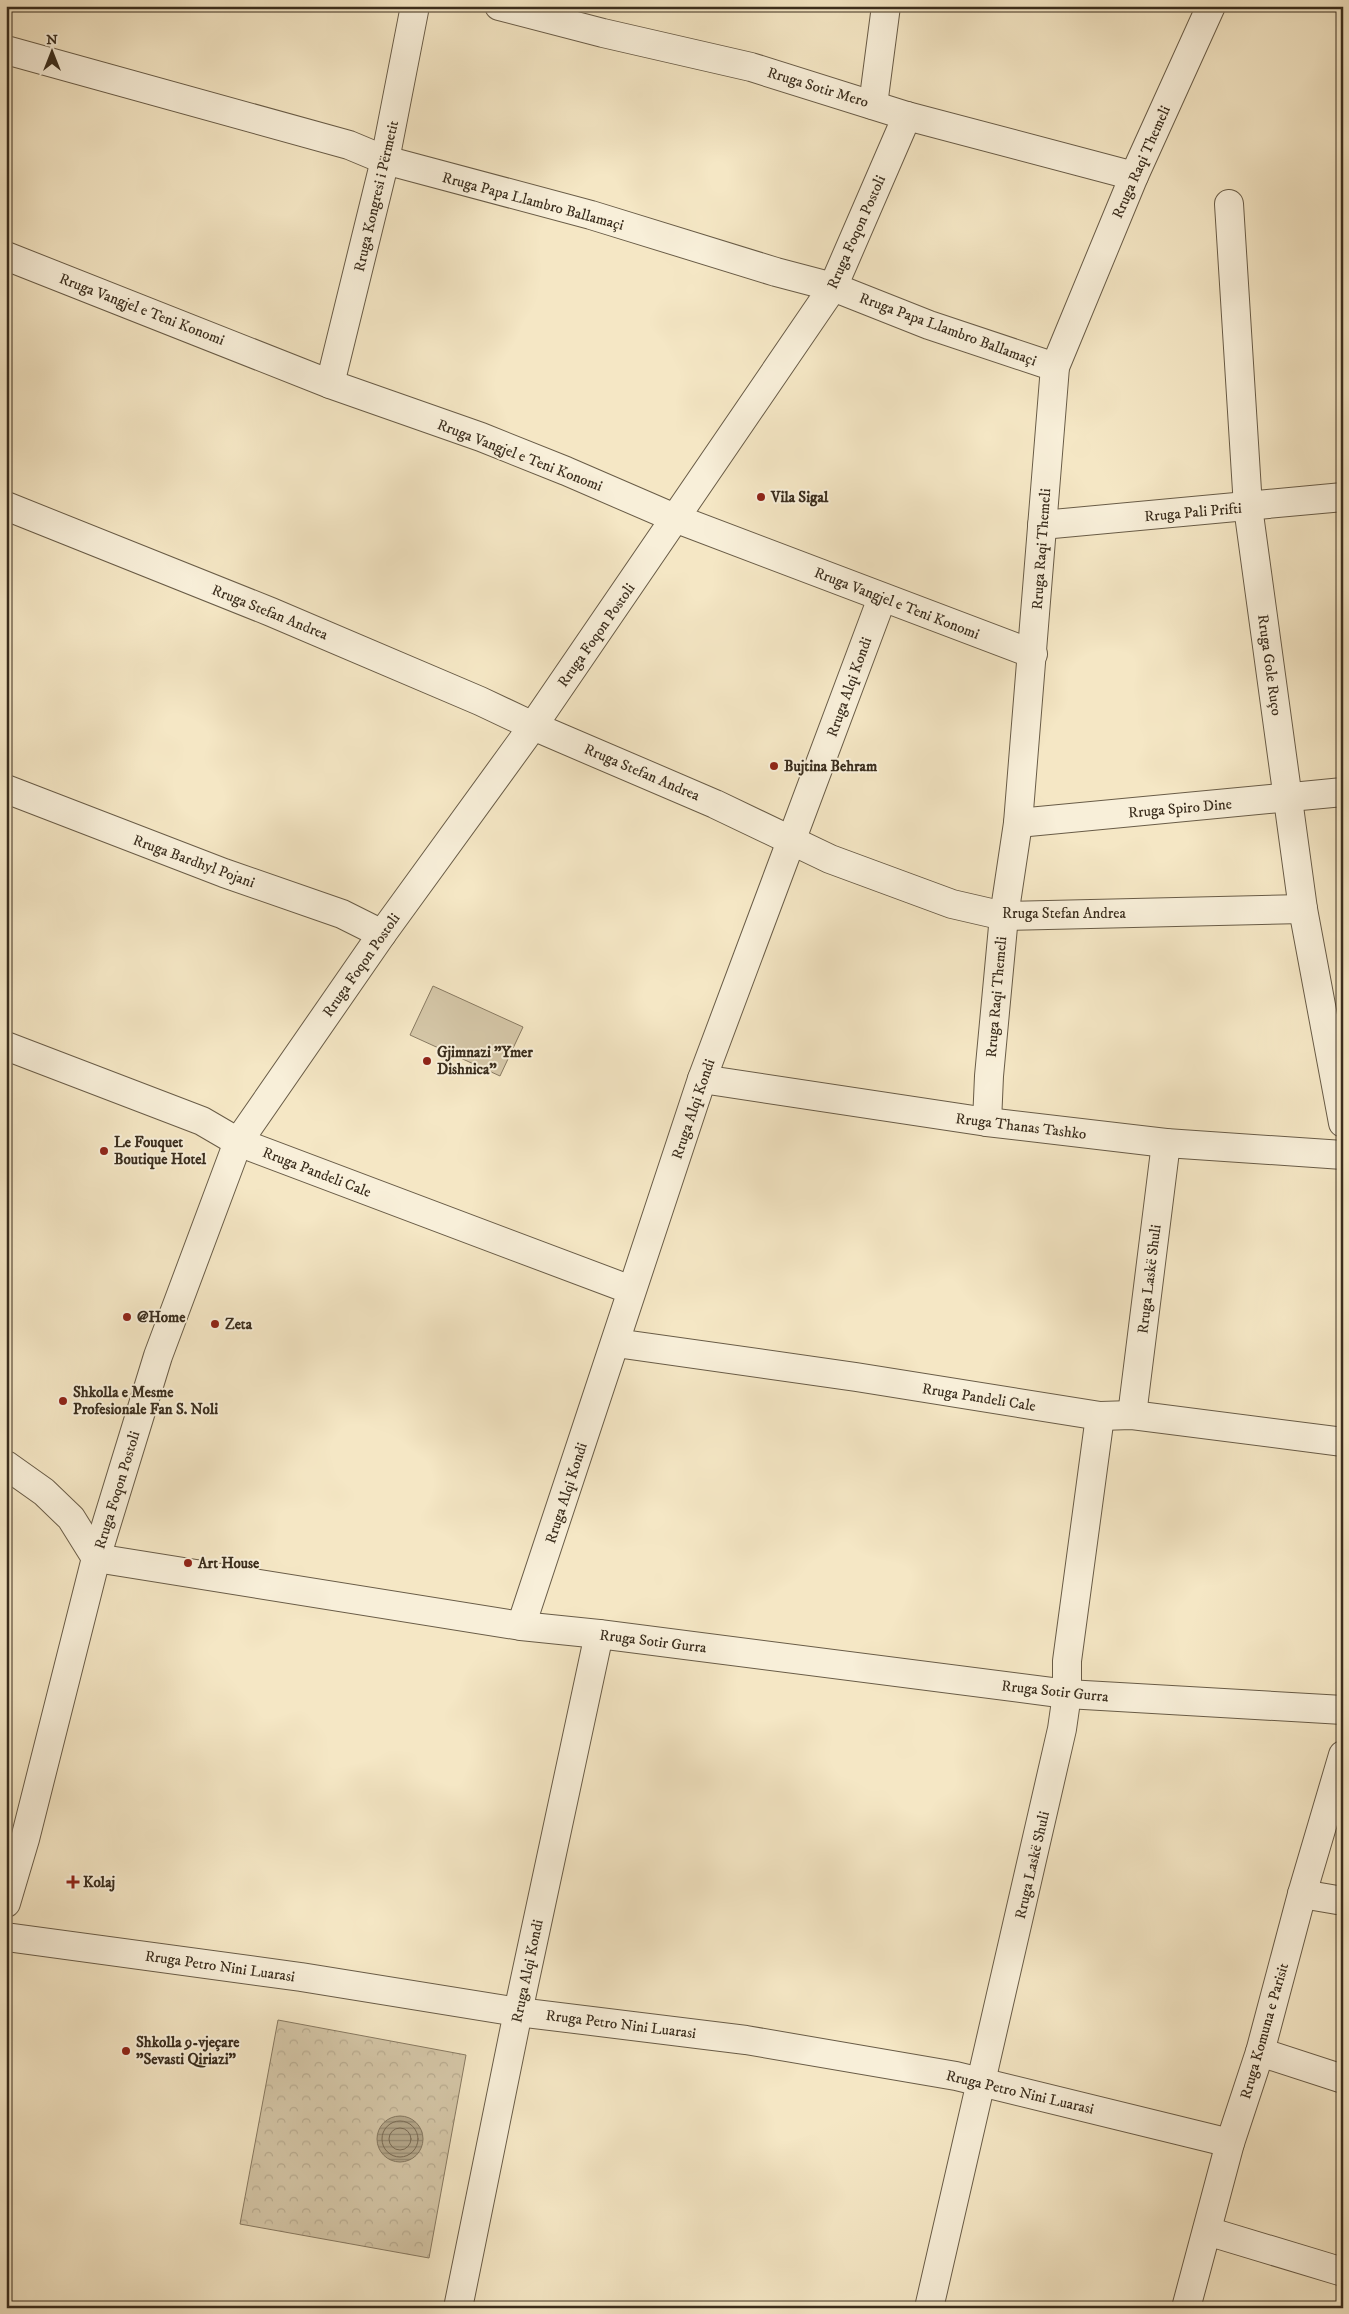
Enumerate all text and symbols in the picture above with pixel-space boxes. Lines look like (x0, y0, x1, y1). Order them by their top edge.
north arrow (28, 28, 78, 78)
text: N (46, 31, 58, 49)
street label: Rruga Sotir Mero (765, 63, 871, 112)
street label: Rruga Raqi Themeli (1108, 103, 1175, 222)
street label: Rruga Kongresi i Përmetit (350, 118, 403, 274)
street label: Rruga Papa Llambro Ballamaçi (440, 168, 626, 235)
street label: Rruga Foqon Postoli (823, 172, 890, 292)
street label: Rruga Vangjel e Teni Konomi (56, 269, 227, 350)
street label: Rruga Papa Llambro Ballamaçi (857, 289, 1039, 370)
street label: Rruga Vangjel e Teni Konomi (434, 415, 605, 496)
place label: Vila Sigal (770, 488, 829, 507)
street label: Rruga Raqi Themeli (1028, 488, 1055, 610)
marker: Vila Sigal (755, 491, 767, 503)
street label: Rruga Pali Prifti (1143, 499, 1243, 526)
street label: Rruga Vangjel e Teni Konomi (811, 563, 982, 644)
street label: Rruga Stefan Andrea (209, 580, 331, 645)
street label: Rruga Foqon Postoli (553, 580, 639, 691)
street label: Rruga Gole Ruço (1253, 613, 1286, 717)
street label: Rruga Alqi Kondi (823, 634, 876, 740)
street label: Rruga Stefan Andrea (581, 740, 703, 806)
place label: Bujtina Behram (784, 757, 878, 776)
marker: Bujtina Behram (768, 760, 780, 772)
street label: Rruga Spiro Dine (1127, 794, 1233, 822)
street label: Rruga Bardhyl Pojani (130, 831, 257, 892)
street label: Rruga Stefan Andrea (1002, 904, 1127, 923)
street label: Rruga Foqon Postoli (318, 910, 404, 1021)
street label: Rruga Raqi Themeli (982, 935, 1011, 1058)
place label: Gjimnazi "Ymer Dishnica" (437, 1043, 533, 1079)
marker: Gjimnazi "Ymer Dishnica" (421, 1055, 433, 1067)
street label: Rruga Alqi Kondi (667, 1056, 720, 1162)
street label: Rruga Thanas Tashko (954, 1109, 1087, 1144)
place label: Le Fouquet Boutique Hotel (114, 1133, 206, 1170)
street label: Rruga Pandeli Cale (260, 1143, 374, 1202)
marker: Le Fouquet Boutique Hotel (98, 1145, 110, 1157)
street label: Rruga Laskë Shuli (1133, 1223, 1166, 1335)
place label: @Home (137, 1308, 186, 1327)
marker: @Home (121, 1311, 133, 1323)
place label: Zeta (225, 1315, 253, 1334)
marker: Zeta (209, 1318, 221, 1330)
street label: Rruga Pandeli Cale (921, 1379, 1037, 1416)
place label: Shkolla e Mesme Profesionale Fan S. Noli (73, 1383, 218, 1419)
marker: Shkolla e Mesme Profesionale Fan S. Noli (57, 1395, 69, 1407)
street label: Rruga Foqon Postoli (90, 1429, 145, 1552)
street label: Rruga Alqi Kondi (541, 1440, 592, 1546)
place label: Art House (197, 1554, 260, 1573)
marker: Art House (182, 1557, 194, 1569)
street label: Rruga Sotir Gurra (598, 1626, 708, 1658)
street label: Rruga Sotir Gurra (1000, 1676, 1110, 1707)
street label: Rruga Laskë Shuli (1011, 1809, 1054, 1921)
place label: Kolaj (83, 1873, 115, 1892)
marker: Kolaj (67, 1876, 79, 1888)
street label: Rruga Alqi Kondi (507, 1918, 548, 2024)
street label: Rruga Petro Nini Luarasi (144, 1947, 296, 1986)
street label: Rruga Komuna e Parisit (1236, 1961, 1293, 2101)
street label: Rruga Petro Nini Luarasi (545, 2006, 697, 2043)
place label: Shkolla 9-vjeçare "Sevasti Qiriazi" (136, 2033, 240, 2069)
marker: Shkolla 9-vjeçare "Sevasti Qiriazi" (120, 2045, 132, 2057)
street label: Rruga Petro Nini Luarasi (944, 2066, 1096, 2119)

